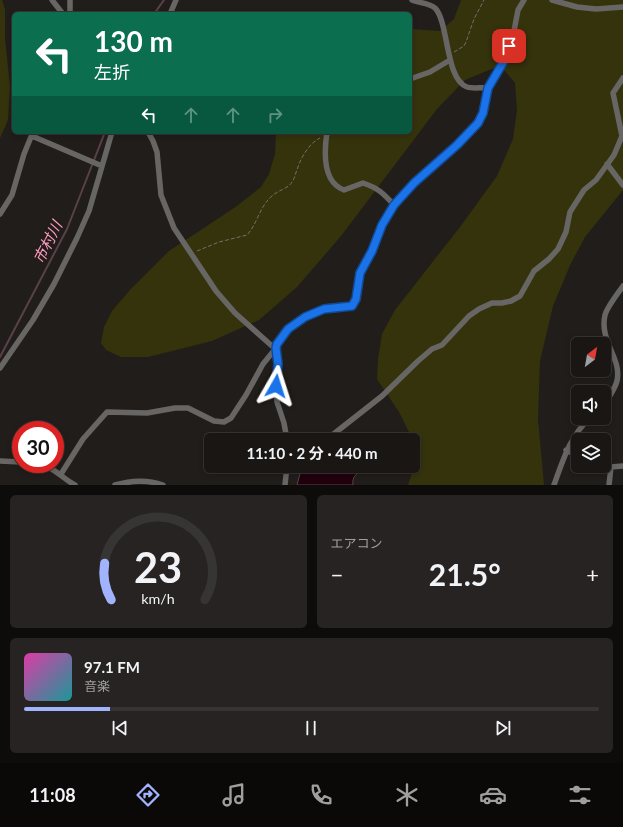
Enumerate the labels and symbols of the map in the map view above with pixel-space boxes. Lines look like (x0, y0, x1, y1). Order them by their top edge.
pin (492, 29, 526, 63)
water label: 市村川 (29, 216, 66, 266)
north arrow (571, 337, 611, 377)
position arrow (255, 365, 297, 407)
speed limit sign: 30 (12, 421, 64, 473)

